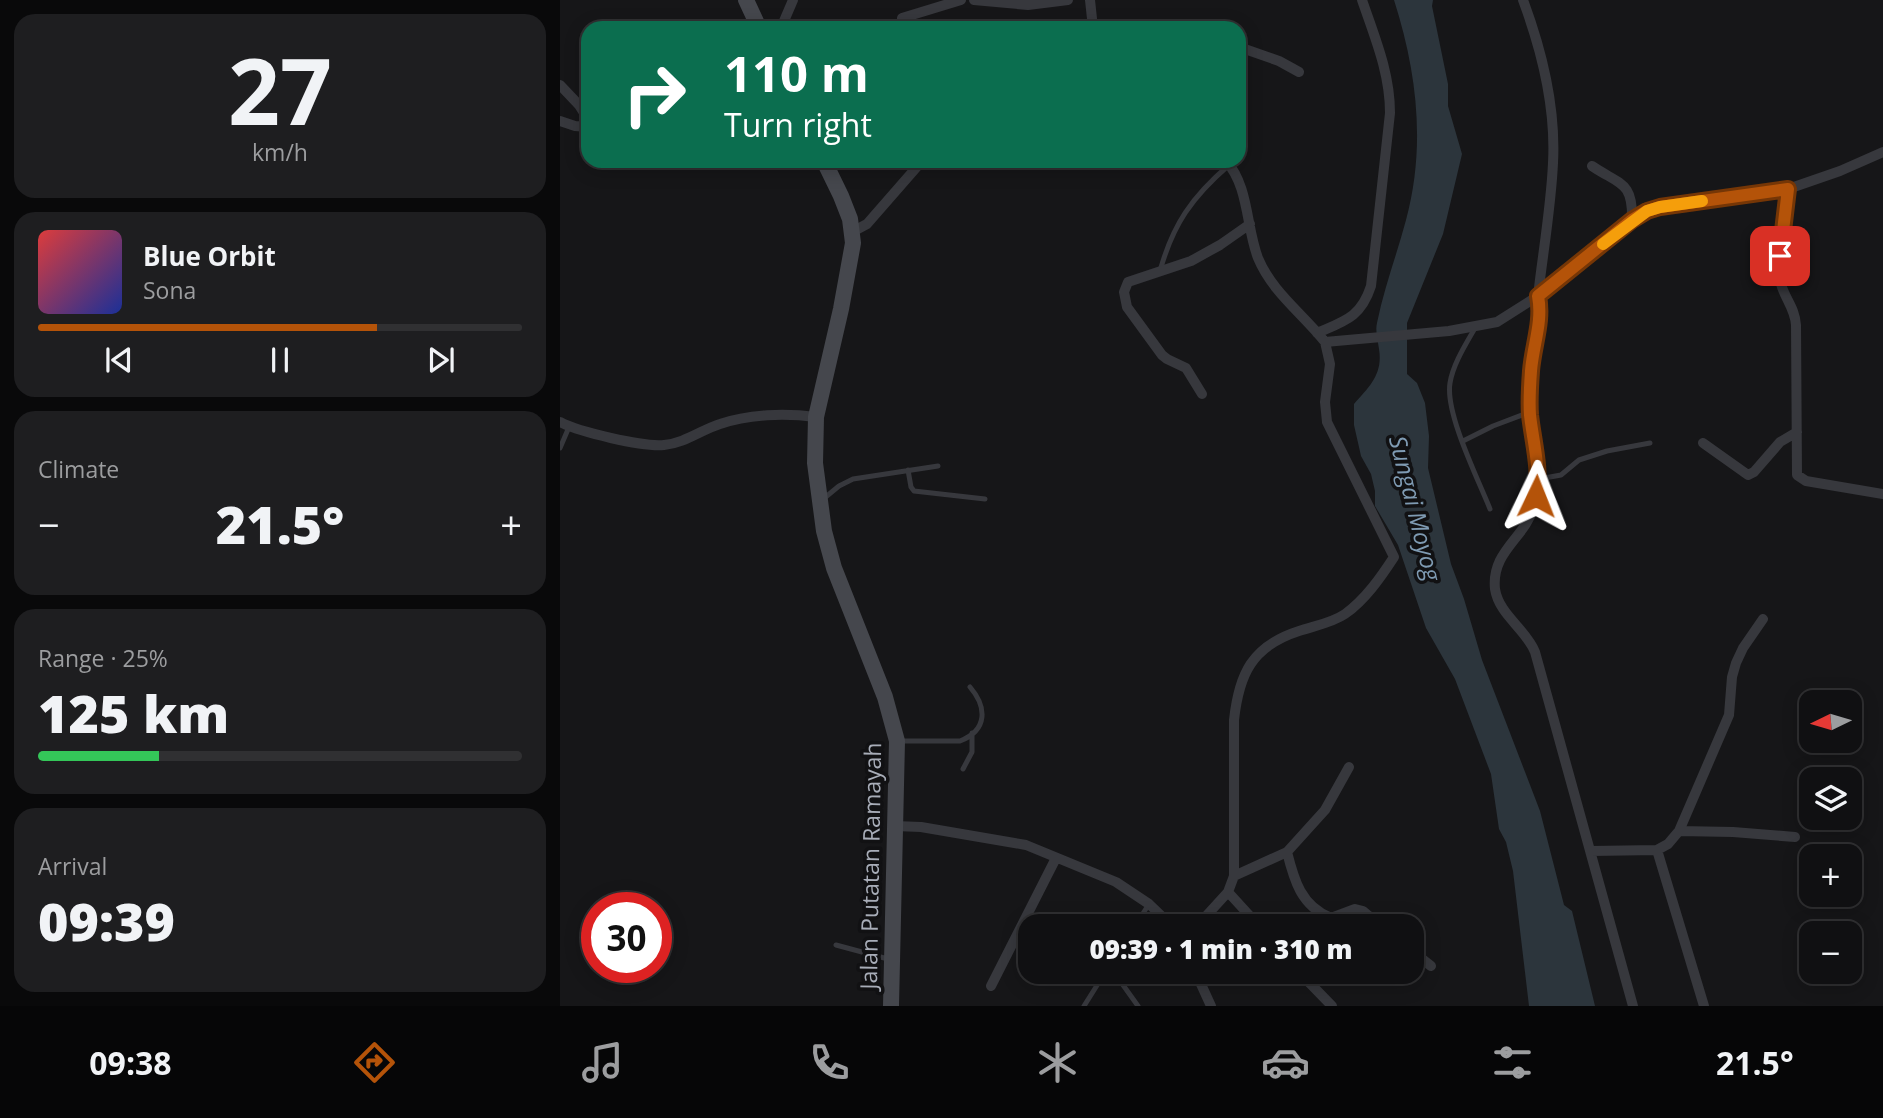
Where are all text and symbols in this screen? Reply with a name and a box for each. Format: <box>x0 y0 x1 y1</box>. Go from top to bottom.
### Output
text: 27 <box>228 28 332 152</box>
text: 110 m <box>724 40 869 106</box>
icon: right <box>609 49 700 140</box>
text: Turn right <box>724 103 872 146</box>
text: km/h <box>252 136 308 168</box>
pin <box>1750 226 1810 286</box>
icon: arrive <box>1761 237 1799 275</box>
text: Blue Orbit <box>143 238 276 274</box>
text: Sona <box>143 274 196 306</box>
icon: previous <box>100 341 138 379</box>
icon: pause <box>261 341 299 379</box>
icon: next <box>422 341 460 379</box>
water label: Sungai Moyog <box>1382 432 1450 586</box>
text: Climate <box>38 453 119 485</box>
position arrow <box>1499 459 1573 533</box>
text: 21.5° <box>216 488 344 559</box>
text: − <box>38 498 60 550</box>
text: + <box>500 498 522 550</box>
text: Range · 25% <box>38 642 168 674</box>
text: 125 km <box>38 677 229 748</box>
north arrow <box>1799 690 1862 752</box>
map controls <box>1799 690 1862 984</box>
street label: Jalan Putatan Ramayah <box>852 742 888 992</box>
button: layers <box>1799 767 1862 830</box>
button: + <box>1799 844 1862 907</box>
text: Arrival <box>38 850 107 882</box>
text: 09:39 <box>38 885 175 956</box>
speed limit sign: 30 <box>581 892 672 983</box>
button: − <box>1799 921 1862 984</box>
text: 09:39 · 1 min · 310 m <box>1090 931 1352 967</box>
icon: directions <box>350 1038 399 1087</box>
icon: music <box>578 1038 627 1087</box>
icon: phone <box>805 1038 854 1087</box>
icon: climate <box>1033 1038 1082 1087</box>
icon: car <box>1261 1038 1310 1087</box>
icon: filters <box>1488 1038 1537 1087</box>
text: 09:38 <box>89 1041 172 1084</box>
text: 21.5° <box>1716 1041 1794 1084</box>

